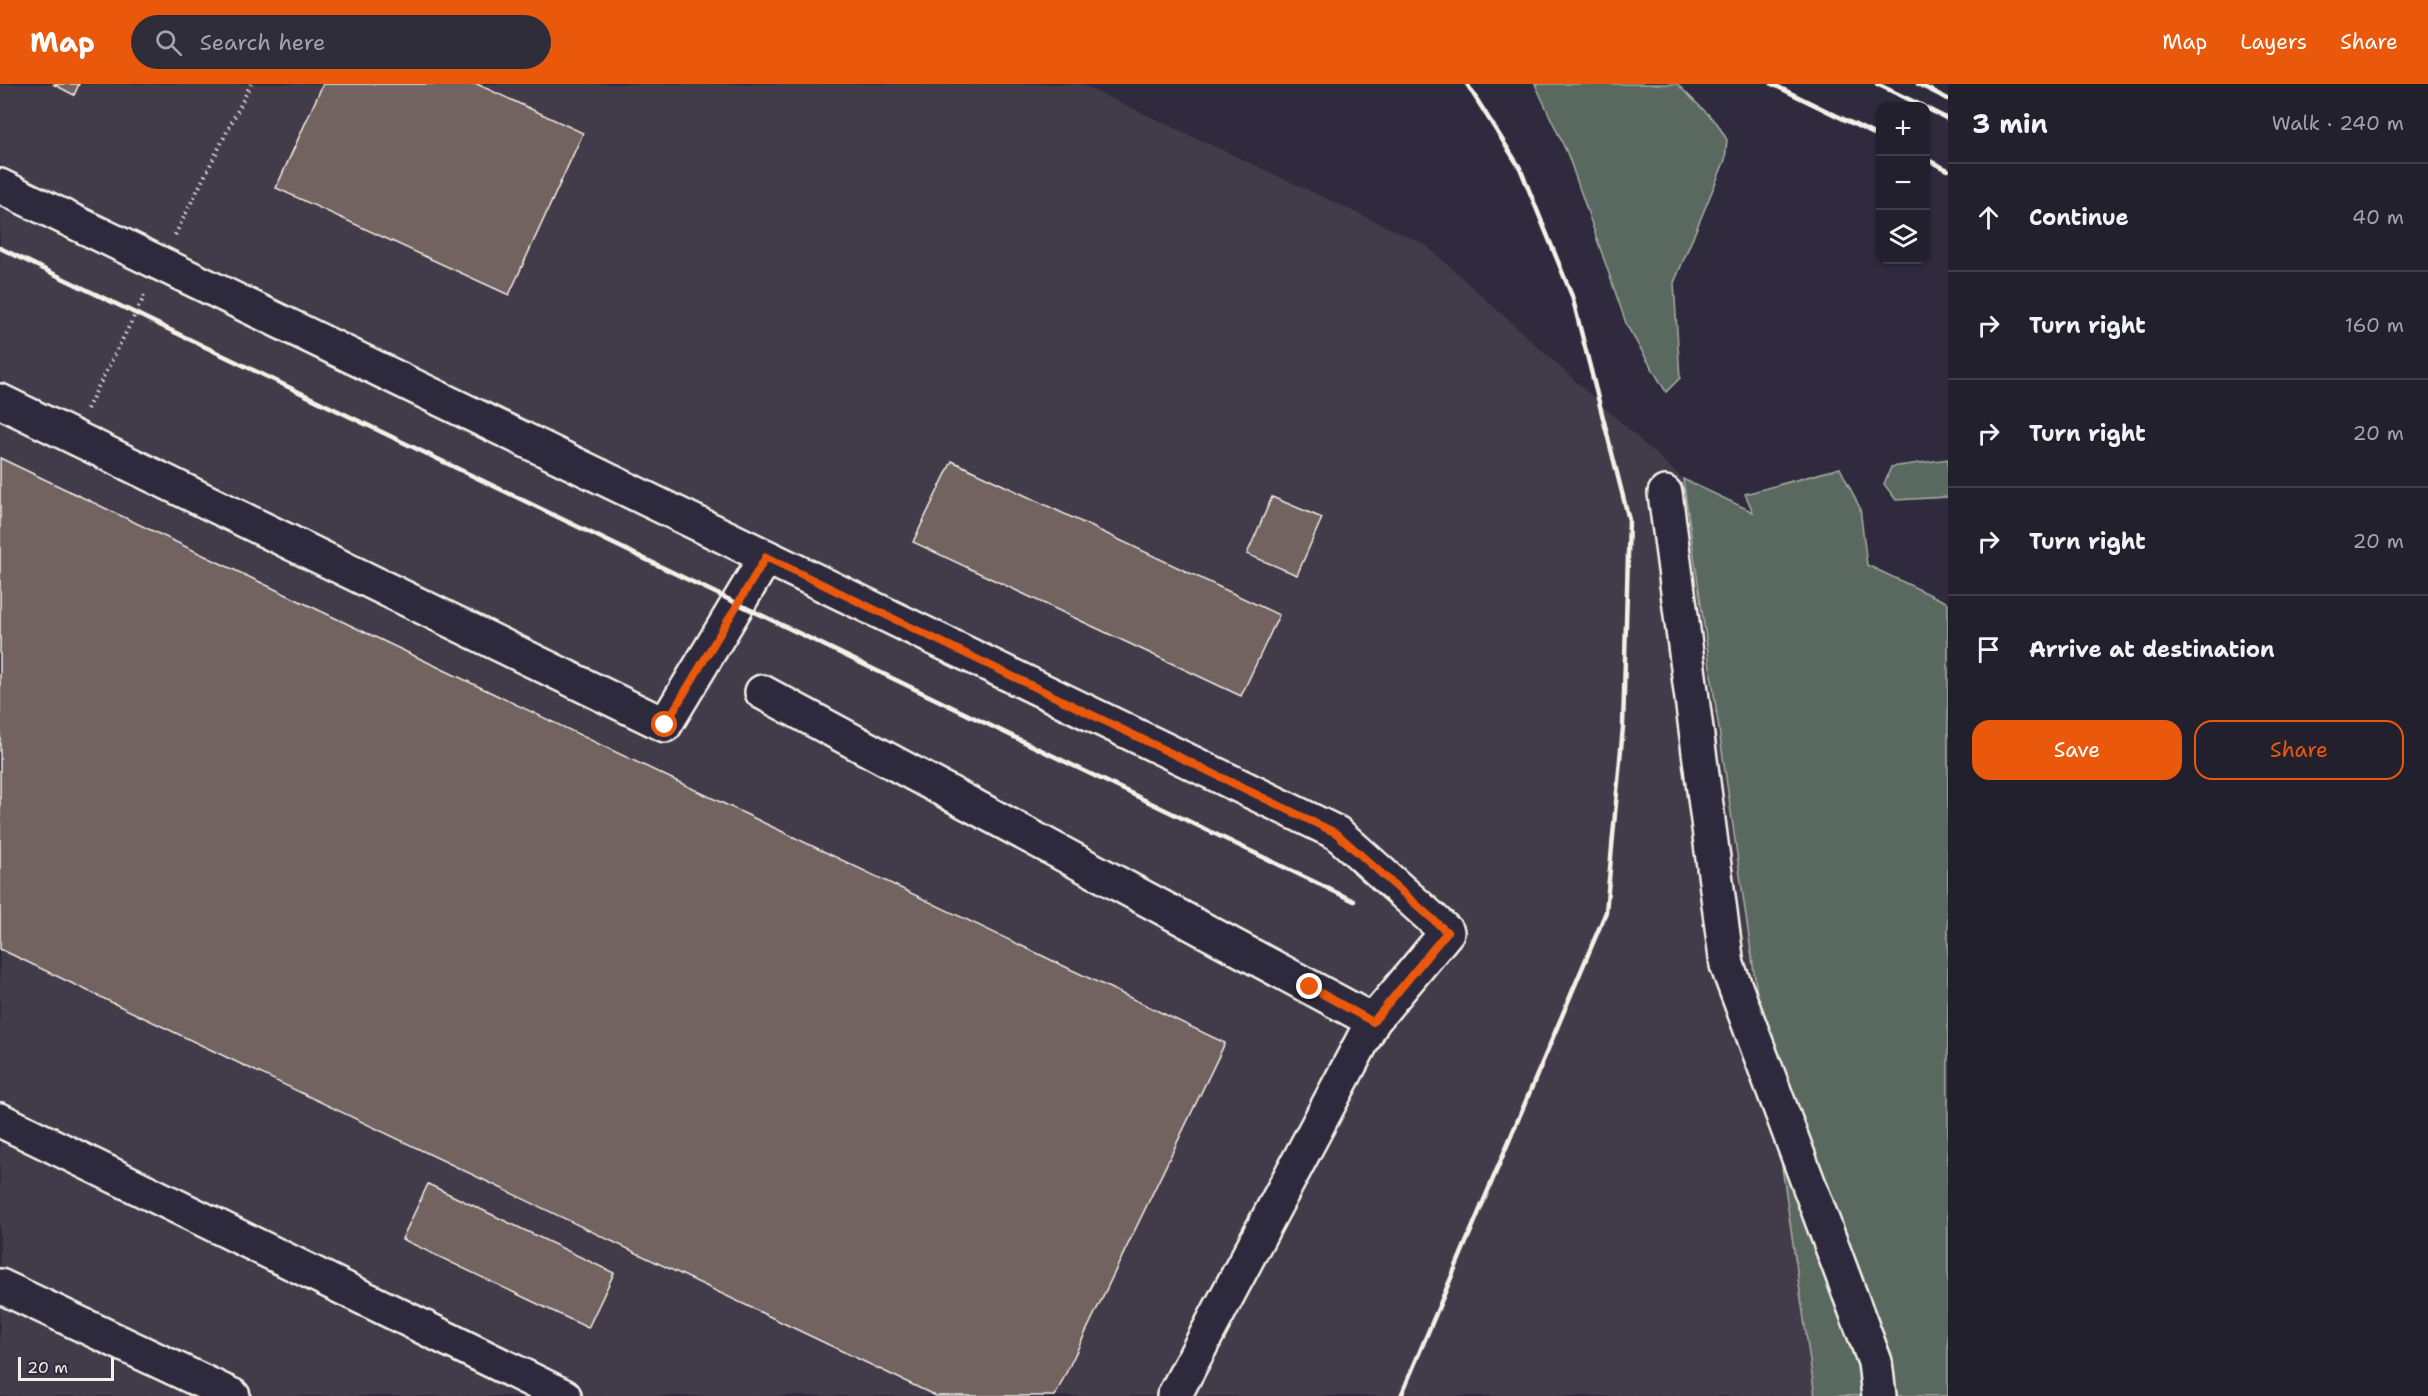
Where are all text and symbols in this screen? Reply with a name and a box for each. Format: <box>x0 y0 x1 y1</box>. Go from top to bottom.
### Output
search box <box>131 15 551 69</box>
text: Map <box>30 23 95 61</box>
icon: search <box>152 26 185 59</box>
text: Search here <box>200 28 325 57</box>
text: Map <box>2162 28 2207 56</box>
text: Layers <box>2240 28 2307 56</box>
text: Share <box>2340 28 2398 56</box>
map controls <box>1876 102 1930 264</box>
button: + <box>1876 102 1930 156</box>
text: 3 min <box>1972 106 2048 141</box>
text: Walk · 240 m <box>2272 110 2404 136</box>
button: − <box>1876 156 1930 210</box>
icon: ahead <box>1972 201 2005 234</box>
text: Continue <box>2029 203 2129 232</box>
text: 40 m <box>2352 204 2404 230</box>
button: layers <box>1876 210 1930 264</box>
icon: right <box>1972 309 2005 342</box>
text: Turn right <box>2029 311 2146 340</box>
text: 160 m <box>2345 312 2404 338</box>
icon: right <box>1972 417 2005 450</box>
text: Turn right <box>2029 419 2146 448</box>
text: 20 m <box>2353 420 2404 446</box>
icon: right <box>1972 525 2005 558</box>
text: Turn right <box>2029 527 2146 556</box>
text: 20 m <box>2353 528 2404 554</box>
icon: arrive <box>1972 633 2005 666</box>
text: Arrive at destination <box>2029 635 2275 664</box>
route start <box>651 711 677 737</box>
button: Save <box>1972 720 2182 780</box>
button: Share <box>2194 720 2404 780</box>
route end <box>1296 973 1322 999</box>
scale bar <box>18 1354 114 1382</box>
text: 20 m <box>27 1357 68 1378</box>

